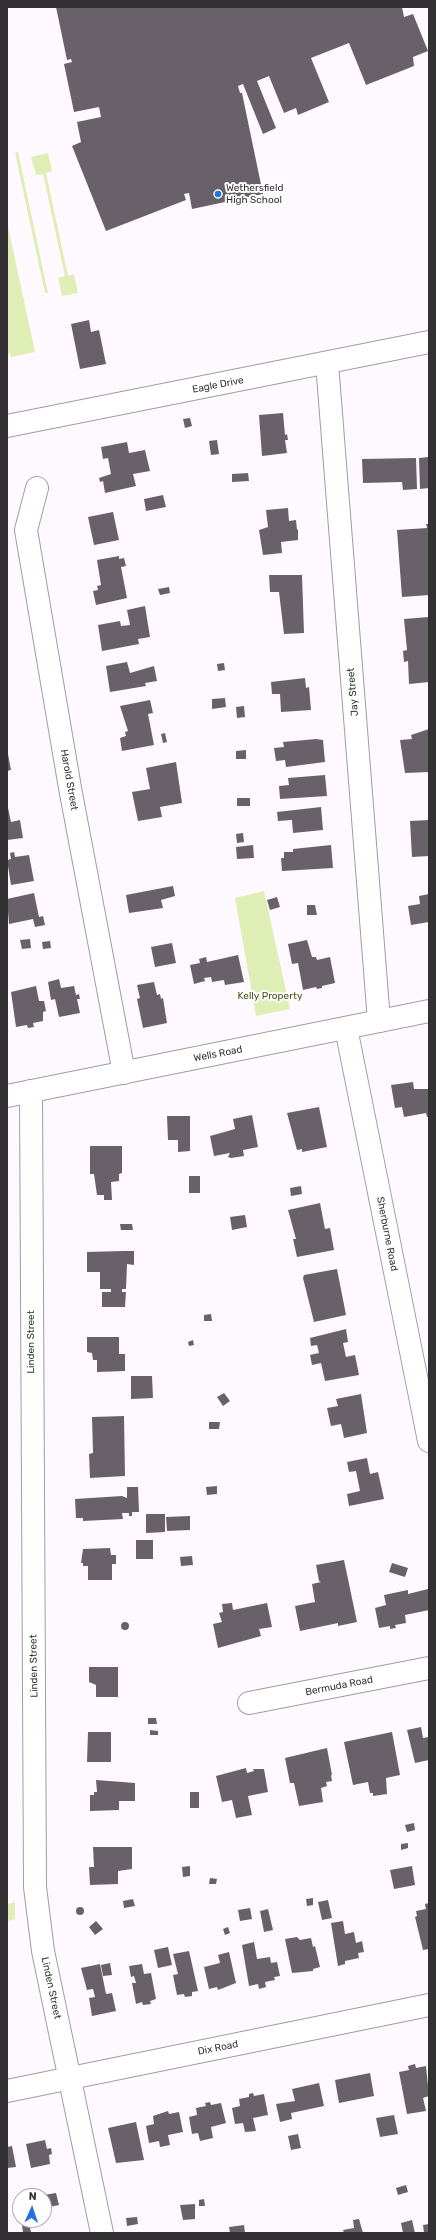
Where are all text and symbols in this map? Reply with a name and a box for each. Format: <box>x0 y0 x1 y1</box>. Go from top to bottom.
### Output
place label: Wethersfield High School <box>226 182 283 206</box>
marker: Wethersfield High School <box>213 189 223 199</box>
street label: Eagle Drive <box>191 374 245 396</box>
street label: Jay Street <box>345 667 361 717</box>
street label: Harold Street <box>58 749 80 811</box>
park label: Kelly Property <box>238 990 302 1002</box>
street label: Wells Road <box>193 1043 243 1065</box>
street label: Sherburne Road <box>374 1196 400 1272</box>
street label: Linden Street <box>25 1310 37 1374</box>
street label: Linden Street <box>27 1634 41 1698</box>
street label: Bermuda Road <box>304 1674 374 1698</box>
street label: Linden Street <box>39 1956 63 2020</box>
street label: Dix Road <box>197 2038 239 2058</box>
north arrow <box>12 2188 52 2228</box>
text: N <box>28 2190 37 2203</box>

